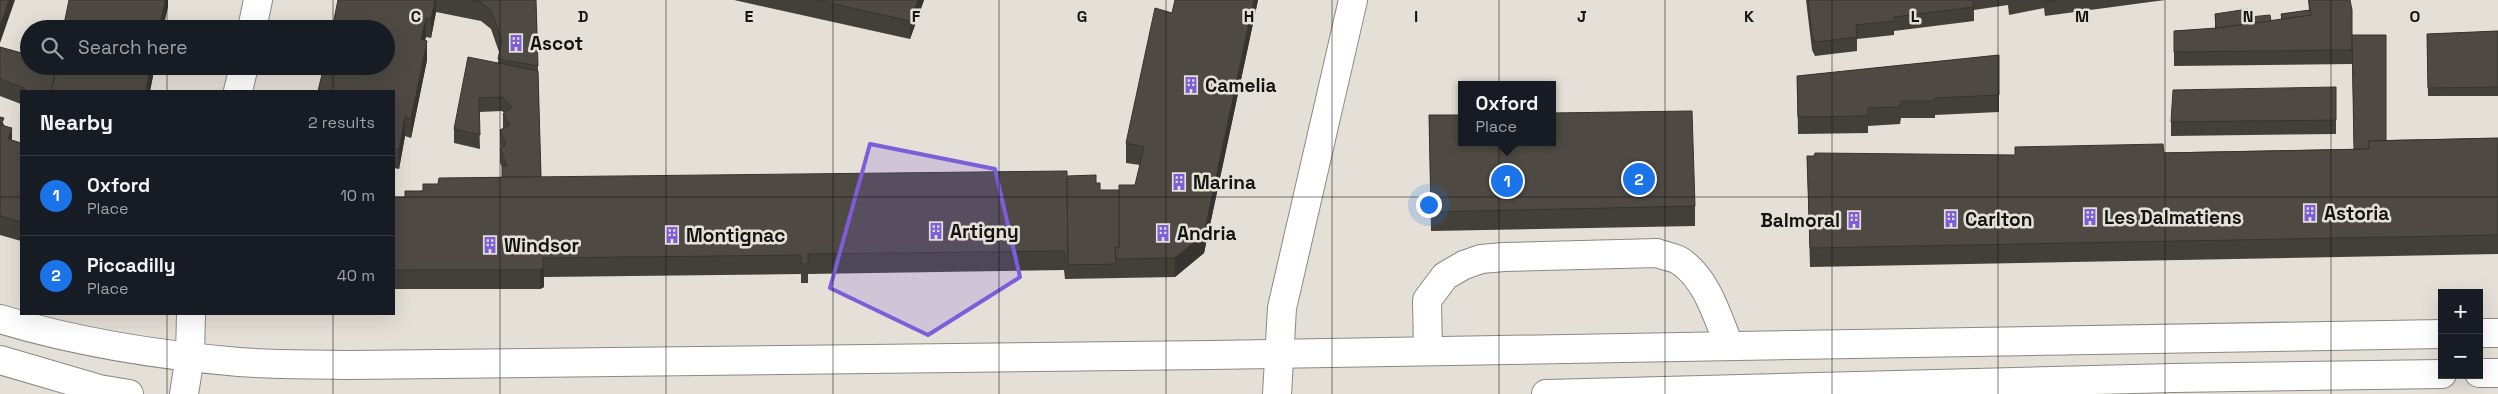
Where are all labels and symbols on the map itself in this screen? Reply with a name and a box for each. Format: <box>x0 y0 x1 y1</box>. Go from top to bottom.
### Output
text: C <box>411 6 421 27</box>
text: D <box>578 6 588 27</box>
text: E <box>745 6 754 27</box>
text: F <box>912 6 921 27</box>
text: G <box>1077 6 1087 27</box>
text: H <box>1244 6 1254 27</box>
text: I <box>1414 6 1418 27</box>
text: J <box>1577 6 1587 27</box>
text: K <box>1744 6 1754 27</box>
text: L <box>1911 6 1920 27</box>
text: M <box>2075 6 2089 27</box>
text: N <box>2243 6 2253 27</box>
text: O <box>2410 6 2421 27</box>
place label: Ascot <box>530 31 583 56</box>
building icon: Ascot <box>506 33 526 53</box>
place label: Camelia <box>1205 73 1277 98</box>
building icon: Camelia <box>1181 75 1201 95</box>
pin: 2 <box>1623 160 1655 198</box>
pin: 1 <box>1491 162 1523 200</box>
place label: Marina <box>1193 170 1256 195</box>
building icon: Marina <box>1169 172 1189 192</box>
your location <box>1416 192 1442 218</box>
place label: Astoria <box>2324 201 2389 226</box>
building icon: Astoria <box>2300 203 2320 223</box>
place label: Les Dalmatiens <box>2104 205 2242 230</box>
place label: Carlton <box>1965 207 2032 232</box>
building icon: Les Dalmatiens <box>2080 207 2100 227</box>
place label: Balmoral <box>1760 208 1840 233</box>
building icon: Carlton <box>1941 209 1961 229</box>
building icon: Balmoral <box>1844 210 1864 230</box>
place label: Artigny <box>950 219 1019 244</box>
building icon: Artigny <box>926 221 946 241</box>
place label: Andria <box>1177 221 1236 246</box>
place label: Montignac <box>686 223 785 248</box>
building icon: Andria <box>1153 223 1173 243</box>
building icon: Montignac <box>662 225 682 245</box>
place label: Windsor <box>504 233 579 258</box>
building icon: Windsor <box>480 235 500 255</box>

